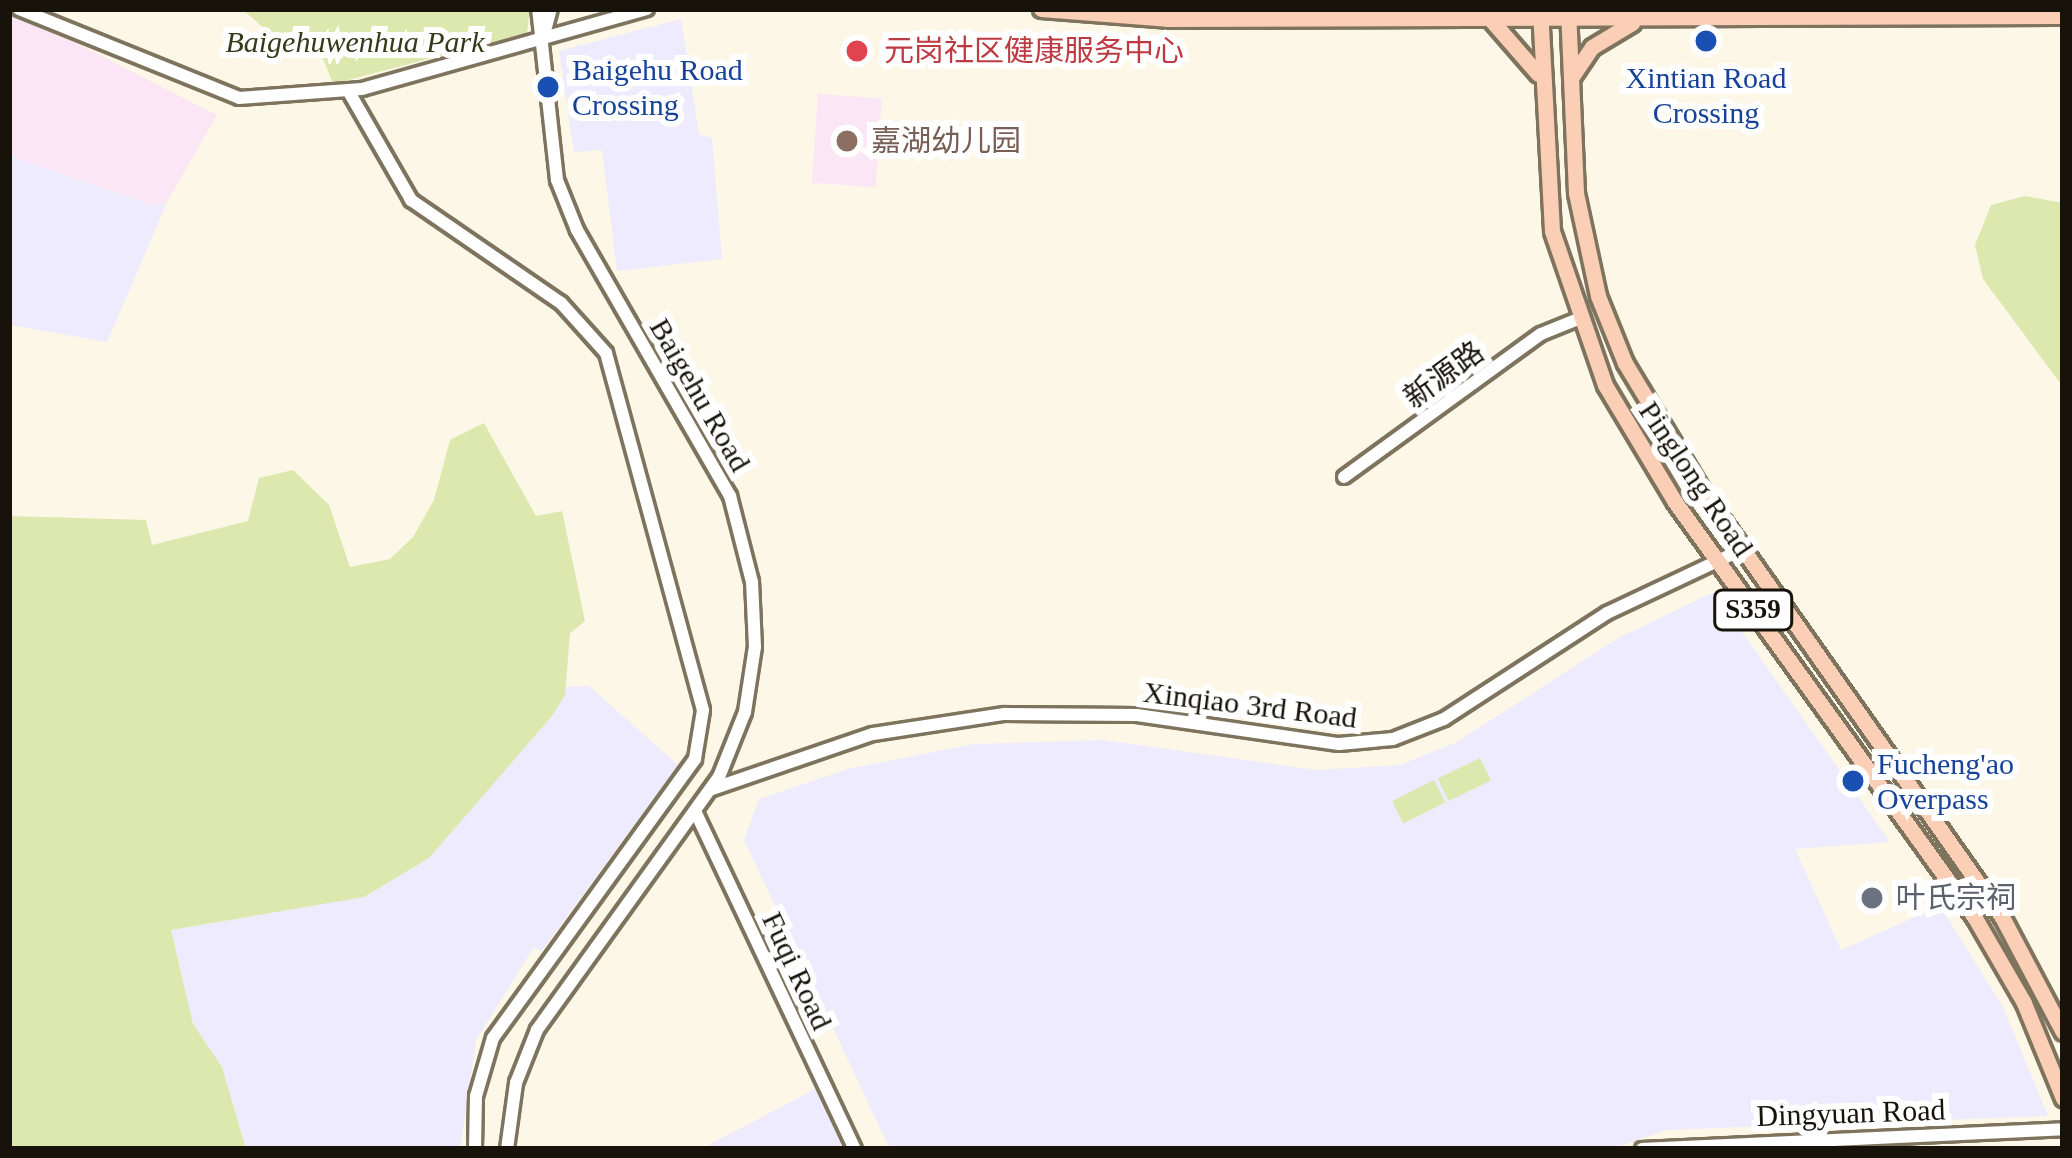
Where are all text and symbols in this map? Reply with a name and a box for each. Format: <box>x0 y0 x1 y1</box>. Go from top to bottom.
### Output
park label: Baigehuwenhua Park <box>225 24 485 60</box>
marker: Xintian Road Crossing <box>1693 28 1719 54</box>
place label: 元岗社区健康服务中心 <box>884 33 1184 69</box>
marker: 元岗社区健康服务中心 <box>841 35 873 67</box>
place label: Baigehu Road Crossing <box>572 52 743 122</box>
place label: Xintian Road Crossing <box>1626 60 1786 130</box>
marker: Baigehu Road Crossing <box>535 74 561 100</box>
place label: 嘉湖幼儿园 <box>871 123 1021 159</box>
marker: 嘉湖幼儿园 <box>834 128 860 154</box>
street label: Baigehu Road <box>642 312 758 478</box>
street label: 新源路 <box>1397 334 1491 416</box>
street label: Pinglong Road <box>1631 395 1761 563</box>
road number: S359 <box>1711 589 1795 631</box>
street label: Xinqiao 3rd Road <box>1141 674 1359 736</box>
place label: Fucheng'ao Overpass <box>1877 746 2014 816</box>
marker: Fucheng'ao Overpass <box>1840 768 1866 794</box>
place label: 叶氏宗祠 <box>1896 880 2016 916</box>
marker: 叶氏宗祠 <box>1859 885 1885 911</box>
street label: Fuqi Road <box>754 906 840 1036</box>
street label: Dingyuan Road <box>1756 1092 1946 1134</box>

